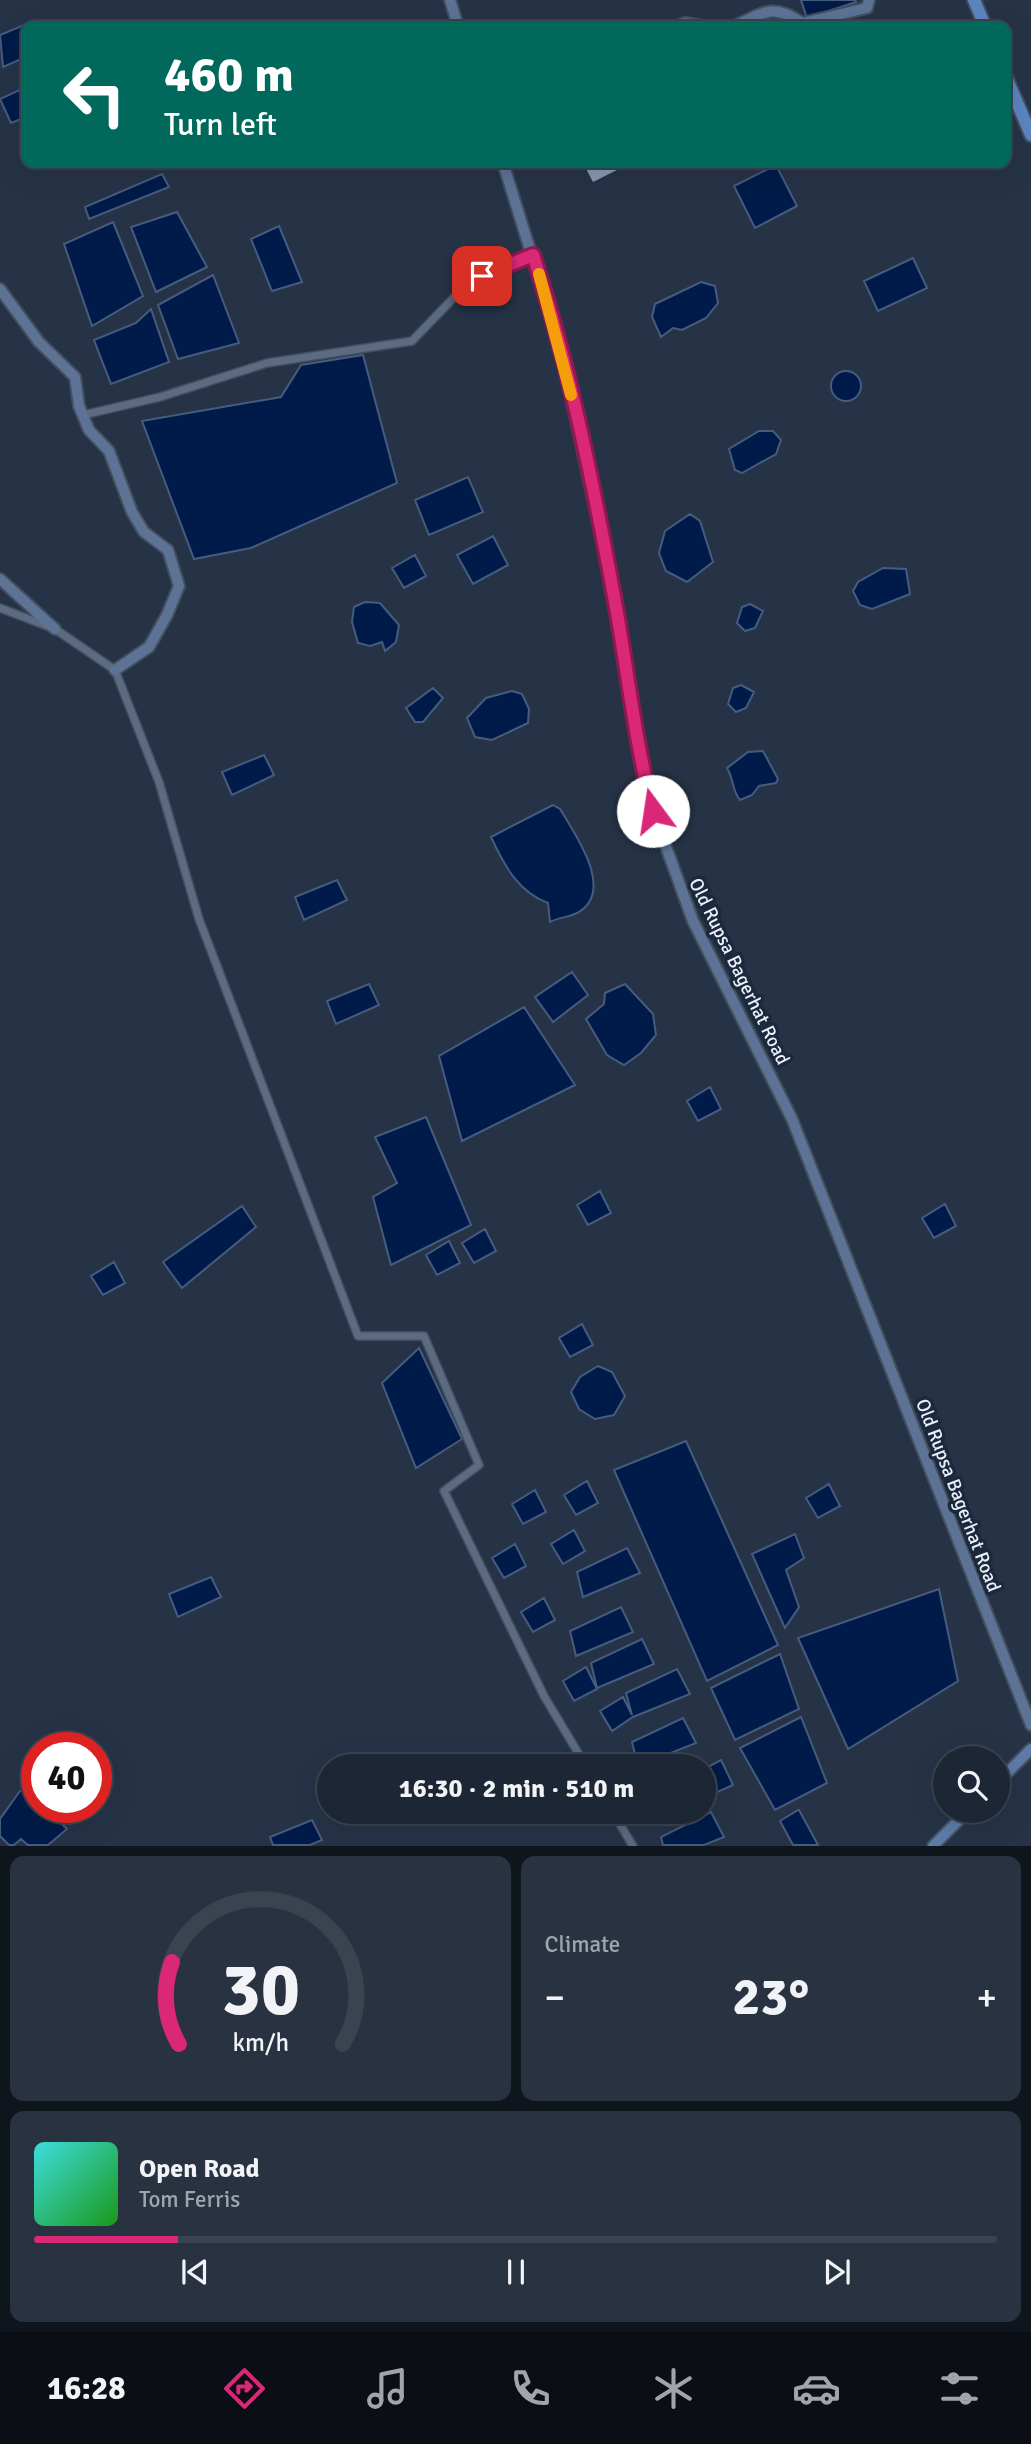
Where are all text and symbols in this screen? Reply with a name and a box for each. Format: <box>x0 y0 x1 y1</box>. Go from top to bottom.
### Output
text: 460 m <box>164 45 294 105</box>
icon: left <box>49 49 140 140</box>
text: Turn left <box>164 105 277 144</box>
pin <box>452 246 512 306</box>
icon: arrive <box>463 257 501 295</box>
position arrow <box>616 774 690 848</box>
street label: Old Rupsa Bagerhat Road <box>683 874 795 1069</box>
street label: Old Rupsa Bagerhat Road <box>910 1396 1006 1595</box>
speed limit sign: 40 <box>21 1732 112 1823</box>
map controls <box>933 1746 1010 1823</box>
button: search <box>933 1746 1010 1823</box>
text: 16:30 · 2 min · 510 m <box>399 1773 634 1805</box>
text: Climate <box>545 1930 620 1959</box>
text: 30 <box>221 1947 300 2036</box>
text: 23° <box>732 1965 809 2029</box>
text: − <box>545 1974 565 2021</box>
text: + <box>976 1974 997 2021</box>
text: km/h <box>232 2027 289 2058</box>
text: Open Road <box>139 2153 260 2185</box>
text: Tom Ferris <box>139 2185 240 2214</box>
icon: previous <box>176 2253 214 2291</box>
icon: pause <box>497 2253 535 2291</box>
icon: next <box>818 2253 856 2291</box>
icon: directions <box>220 2364 269 2413</box>
icon: music <box>363 2364 412 2413</box>
icon: phone <box>506 2364 555 2413</box>
icon: climate <box>649 2364 698 2413</box>
icon: car <box>792 2364 841 2413</box>
icon: filters <box>935 2364 984 2413</box>
text: 16:28 <box>47 2369 126 2408</box>

